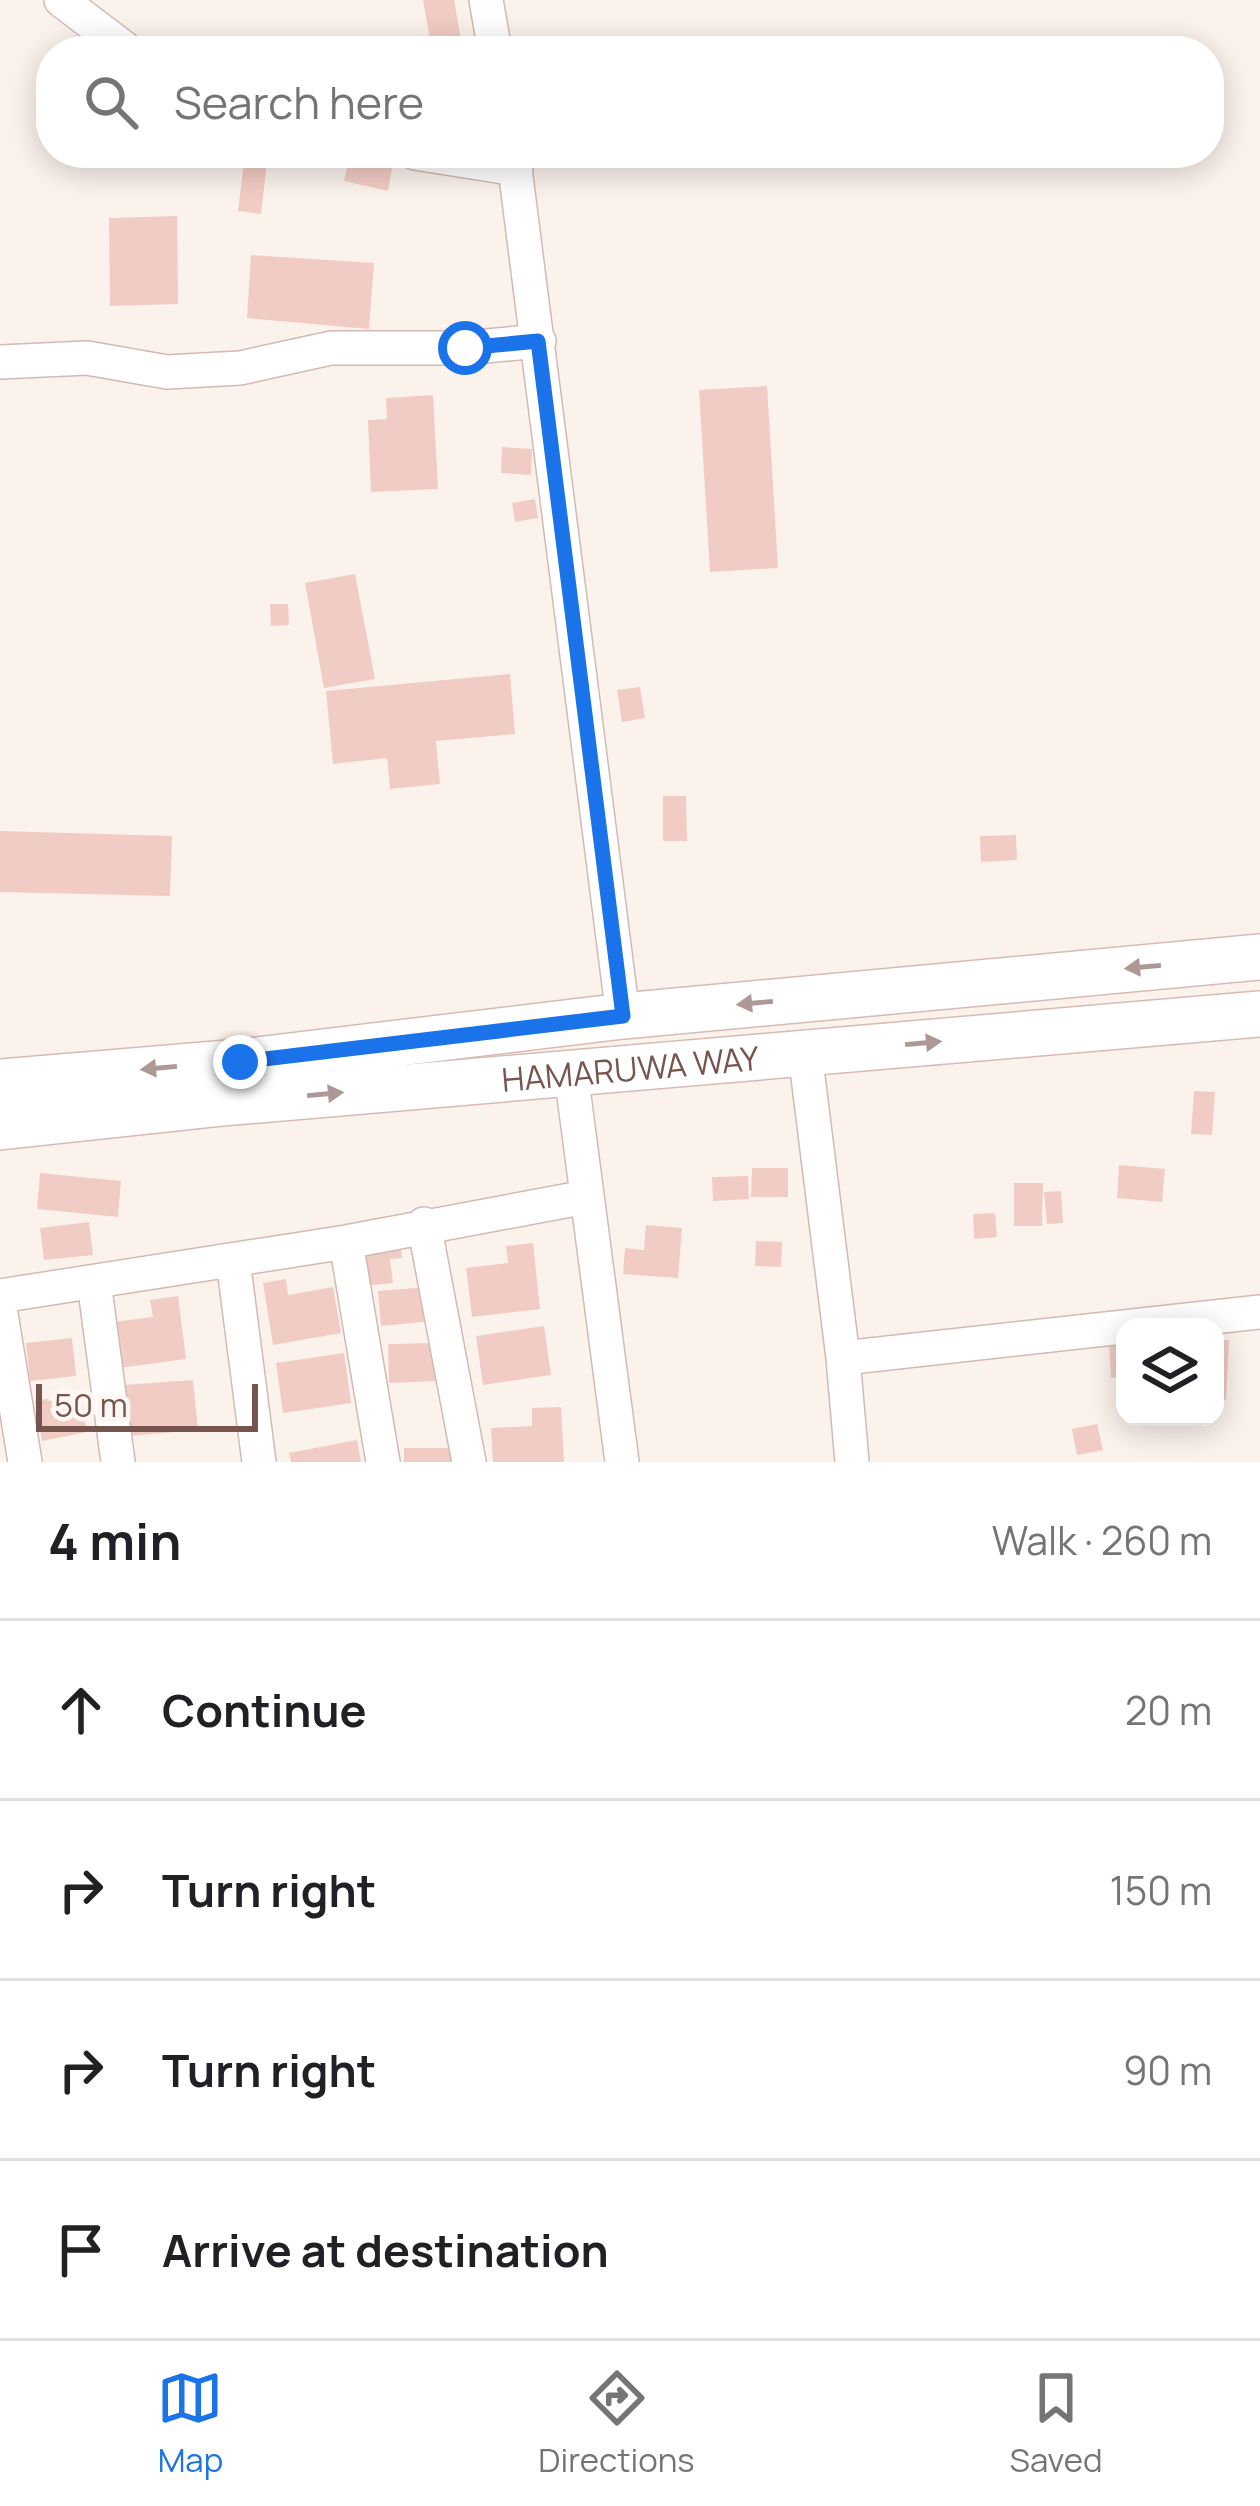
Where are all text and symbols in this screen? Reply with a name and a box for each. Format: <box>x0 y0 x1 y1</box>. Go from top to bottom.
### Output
search box <box>36 36 1224 168</box>
icon: search <box>78 69 144 135</box>
text: Search here <box>174 71 424 133</box>
route start <box>438 321 492 375</box>
one-way arrow <box>1124 958 1162 977</box>
one-way arrow <box>736 994 773 1013</box>
one-way arrow <box>905 1033 942 1052</box>
route end <box>213 1035 267 1089</box>
street label: HAMARUWA WAY <box>500 1035 761 1102</box>
one-way arrow <box>140 1059 177 1078</box>
one-way arrow <box>307 1084 344 1103</box>
map controls <box>1116 1318 1224 1426</box>
button: layers <box>1116 1318 1224 1426</box>
scale bar <box>36 1378 258 1431</box>
text: 50 m <box>54 1382 128 1427</box>
text: 4 min <box>48 1506 181 1575</box>
text: Walk · 260 m <box>992 1513 1212 1567</box>
icon: ahead <box>48 1677 114 1743</box>
text: Continue <box>162 1679 367 1741</box>
text: 20 m <box>1125 1683 1212 1737</box>
icon: right <box>48 1857 114 1923</box>
text: Turn right <box>162 1859 376 1921</box>
text: 150 m <box>1110 1863 1212 1917</box>
icon: right <box>48 2037 114 2103</box>
text: Turn right <box>162 2039 376 2101</box>
text: 90 m <box>1123 2043 1212 2097</box>
icon: arrive <box>48 2217 114 2283</box>
text: Arrive at destination <box>162 2219 609 2281</box>
tab: Map <box>157 2365 223 2482</box>
tab: Directions <box>538 2365 695 2482</box>
tab: Saved <box>1010 2365 1103 2482</box>

